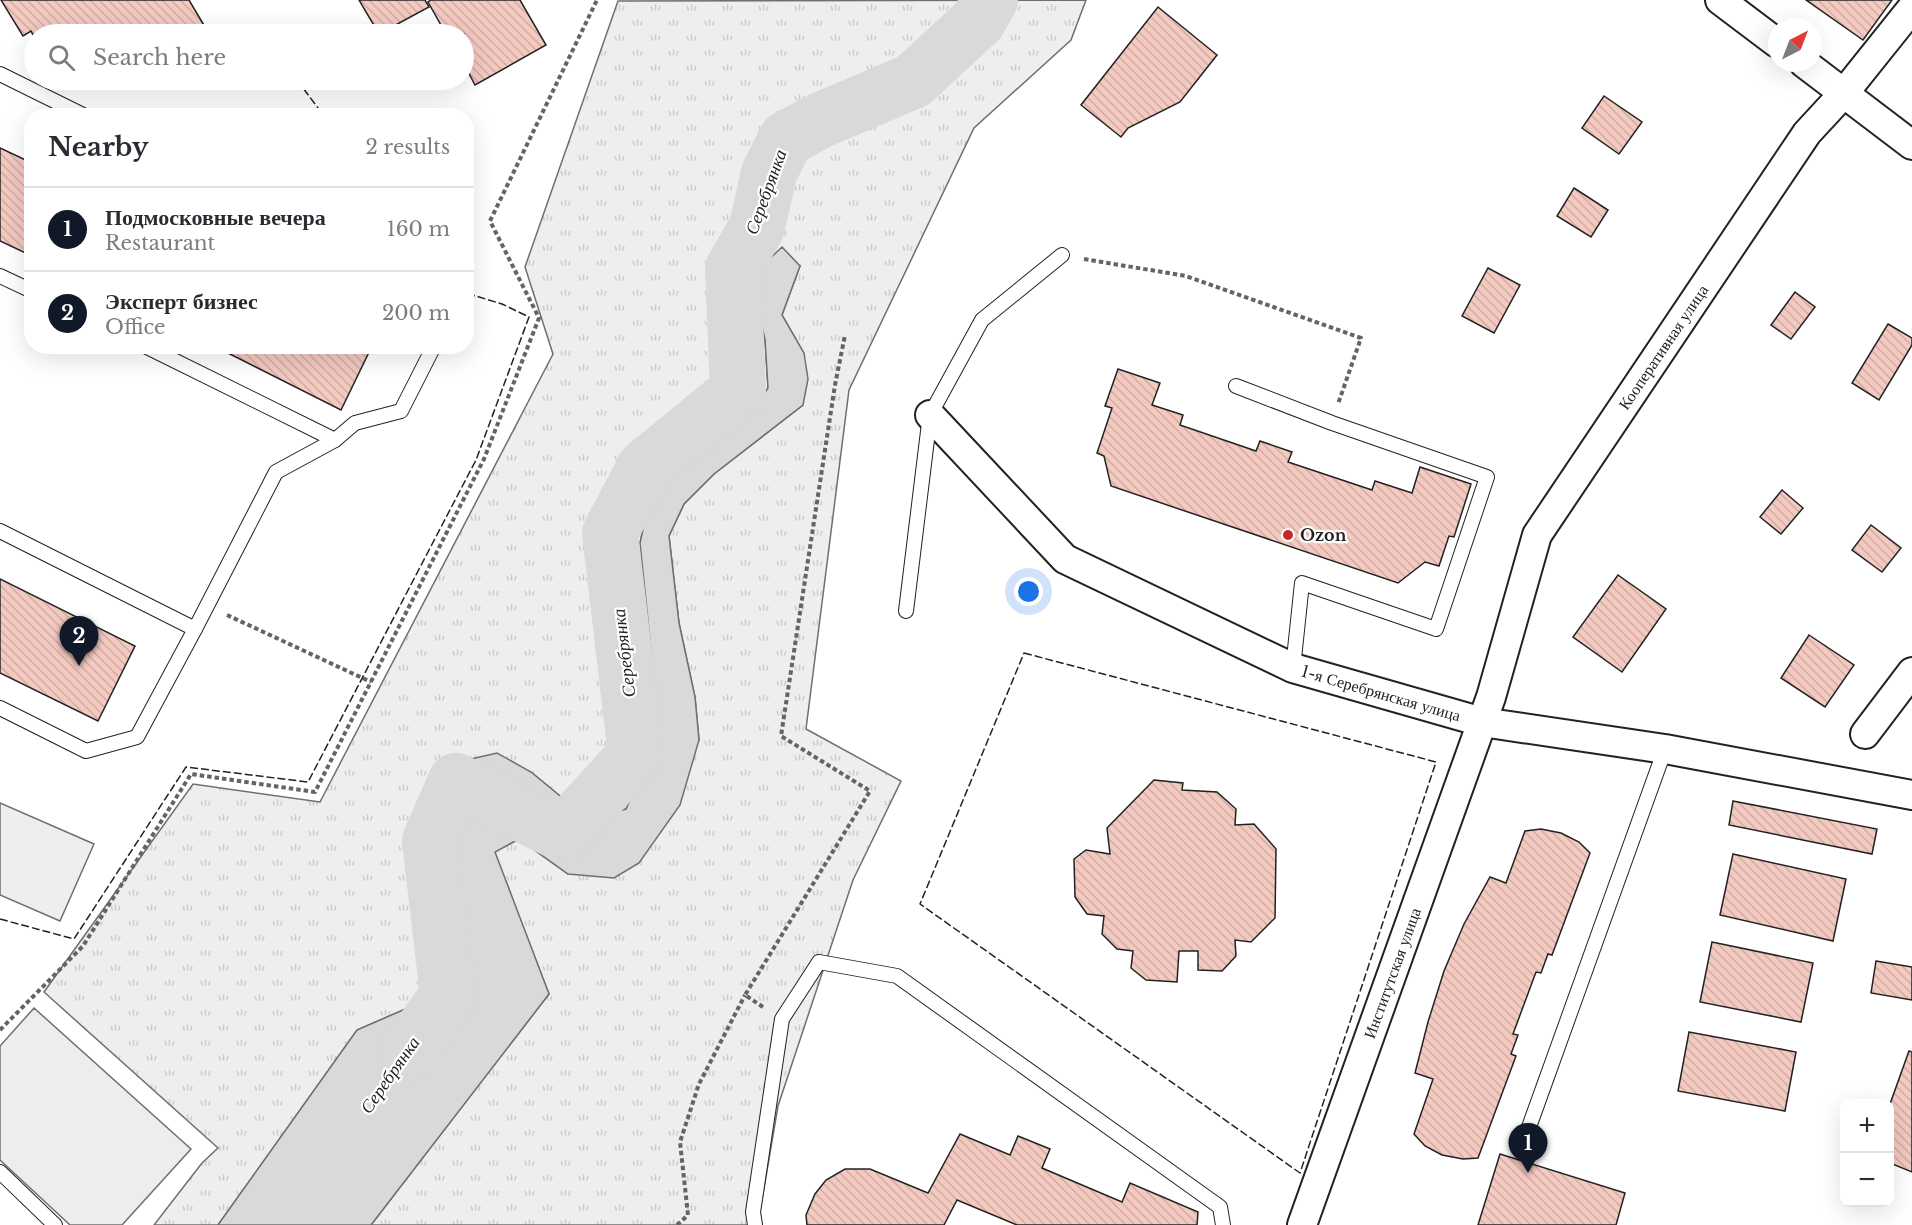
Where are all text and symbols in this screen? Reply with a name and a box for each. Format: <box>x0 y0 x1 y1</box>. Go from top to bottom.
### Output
north arrow <box>1768 18 1822 72</box>
search box <box>24 24 474 90</box>
icon: search <box>45 41 78 74</box>
text: Search here <box>93 44 226 71</box>
text: Nearby <box>48 131 149 163</box>
text: 2 results <box>366 135 450 159</box>
water label: Серебрянка <box>740 146 792 238</box>
text: Подмосковные вечера <box>105 204 326 231</box>
text: 1 <box>63 217 72 241</box>
text: 160 m <box>387 217 450 241</box>
text: Restaurant <box>105 231 215 255</box>
street label: Кооперативная улица <box>1614 281 1712 413</box>
text: Эксперт бизнес <box>105 288 258 315</box>
text: 2 <box>61 301 74 325</box>
text: 200 m <box>382 301 450 325</box>
text: Office <box>105 315 166 339</box>
place label: Ozon <box>1300 525 1347 545</box>
marker: Ozon <box>1281 528 1295 542</box>
your location <box>1014 577 1043 606</box>
water label: Серебрянка <box>608 608 640 698</box>
pin: 2 <box>60 616 98 666</box>
street label: 1-я Серебрянская улица <box>1299 661 1463 725</box>
street label: Институтская улица <box>1359 905 1425 1041</box>
water label: Серебрянка <box>355 1032 425 1118</box>
map controls <box>1840 1099 1894 1207</box>
button: + <box>1840 1099 1894 1153</box>
pin: 1 <box>1508 1124 1547 1173</box>
button: − <box>1840 1153 1894 1207</box>

